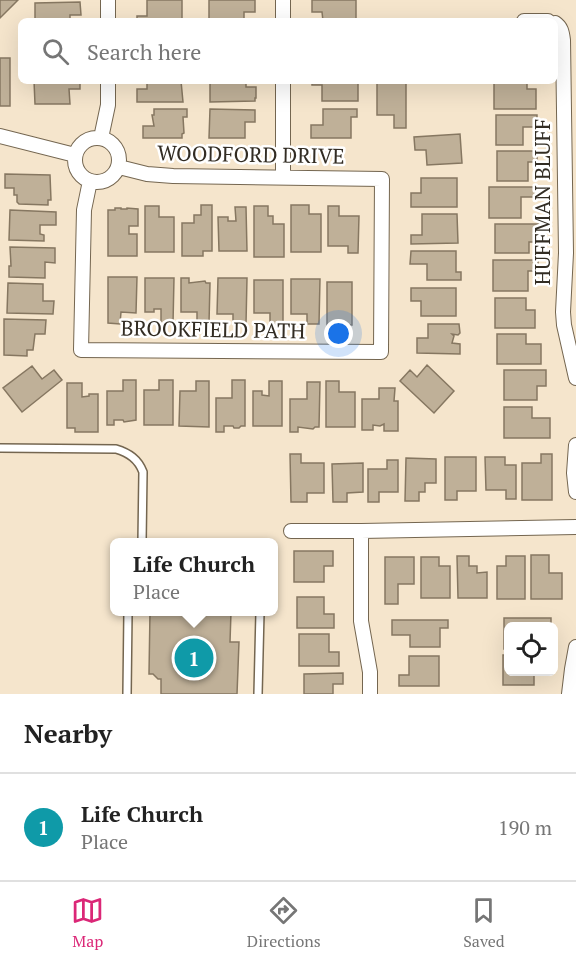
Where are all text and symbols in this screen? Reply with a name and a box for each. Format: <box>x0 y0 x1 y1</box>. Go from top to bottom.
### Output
search box <box>18 18 558 84</box>
icon: search <box>39 35 72 68</box>
text: Search here <box>87 37 201 66</box>
street label: HUFFMAN BLUFF <box>528 119 556 285</box>
street label: WOODFORD DRIVE <box>157 138 345 170</box>
street label: BROOKFIELD PATH <box>120 313 306 345</box>
your location <box>324 319 353 348</box>
popup <box>110 538 278 616</box>
text: Life Church <box>133 549 255 578</box>
text: Place <box>133 578 180 605</box>
map controls <box>504 622 558 676</box>
button: locate <box>504 622 558 676</box>
pin: 1 <box>174 636 214 680</box>
text: Nearby <box>24 716 112 750</box>
text: Life Church <box>81 799 203 828</box>
text: 1 <box>38 814 49 841</box>
text: 190 m <box>498 814 552 841</box>
text: Place <box>81 828 128 855</box>
tab: Map <box>71 894 104 952</box>
tab: Directions <box>247 894 321 952</box>
tab: Saved <box>463 894 505 952</box>

